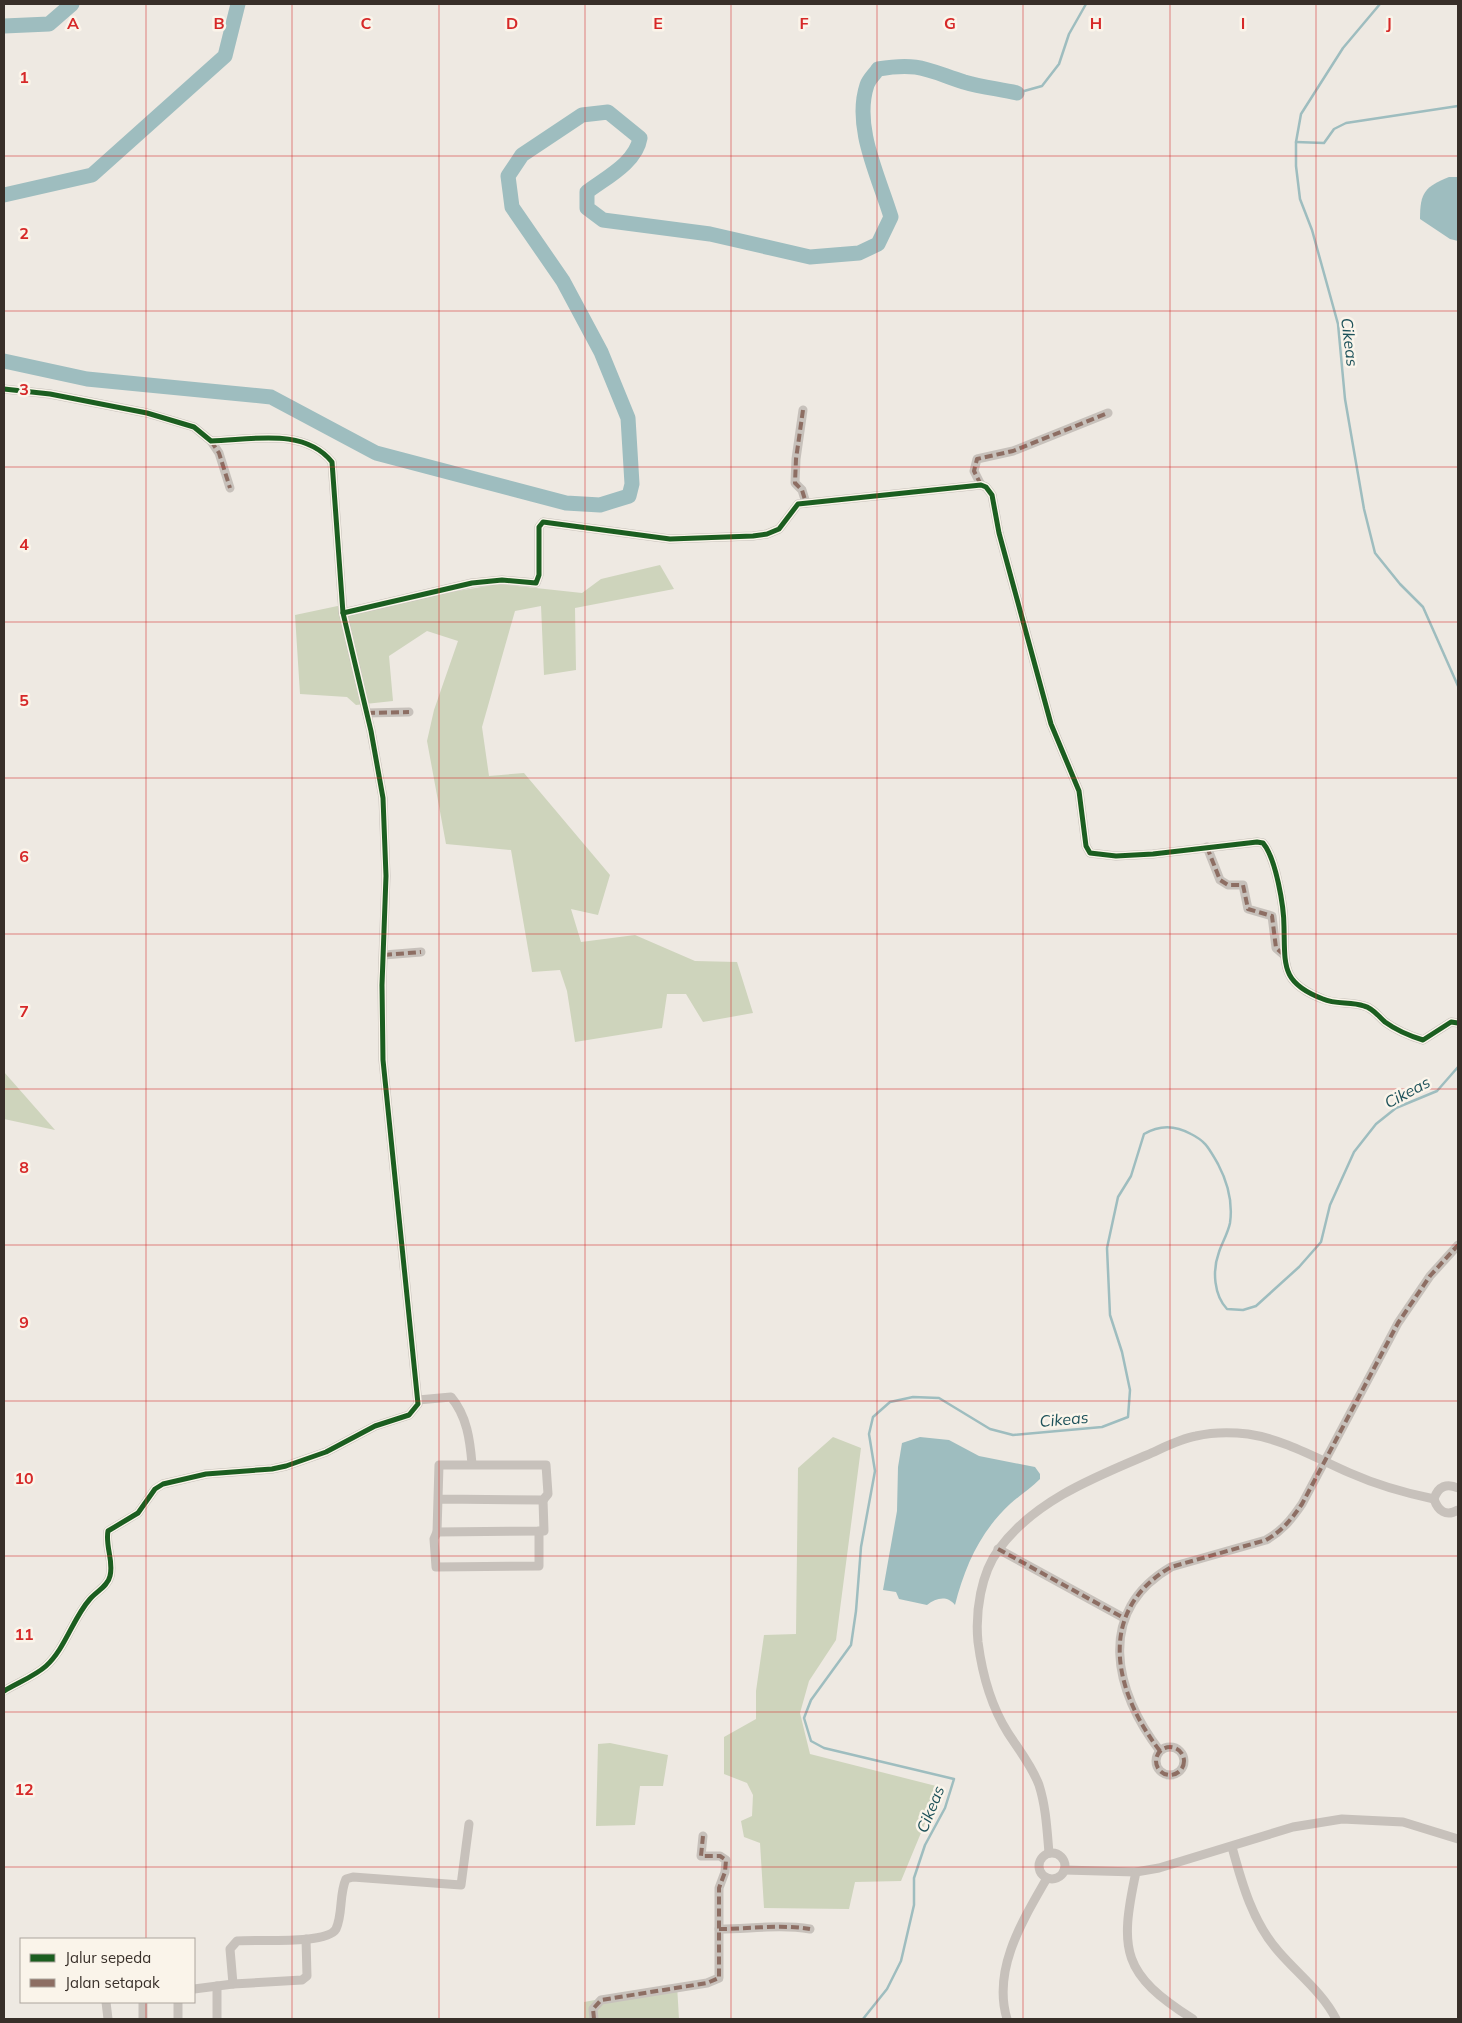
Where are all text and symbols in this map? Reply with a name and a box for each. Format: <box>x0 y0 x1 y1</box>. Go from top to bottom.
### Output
text: A <box>67 13 79 33</box>
text: B <box>213 13 225 33</box>
text: C <box>361 13 372 33</box>
text: D <box>506 13 518 33</box>
text: E <box>653 13 663 33</box>
text: F <box>799 13 809 33</box>
text: G <box>944 13 956 33</box>
text: H <box>1090 13 1102 33</box>
text: I <box>1241 13 1245 33</box>
text: J <box>1386 13 1392 33</box>
text: 1 <box>19 67 29 87</box>
text: 2 <box>19 223 29 243</box>
water label: Cikeas <box>1337 316 1363 368</box>
text: 3 <box>19 379 29 399</box>
text: 4 <box>19 534 29 554</box>
text: 5 <box>19 690 29 710</box>
text: 6 <box>19 846 29 866</box>
text: 7 <box>19 1001 29 1021</box>
water label: Cikeas <box>1381 1072 1433 1112</box>
text: 8 <box>19 1157 29 1177</box>
text: 9 <box>19 1312 29 1332</box>
water label: Cikeas <box>1039 1407 1089 1431</box>
text: 10 <box>14 1468 34 1488</box>
text: 11 <box>14 1624 34 1644</box>
text: 12 <box>14 1779 34 1799</box>
water label: Cikeas <box>912 1782 948 1835</box>
legend <box>20 1938 195 2003</box>
text: Jalur sepeda <box>65 1948 151 1967</box>
text: Jalan setapak <box>65 1973 160 1992</box>

